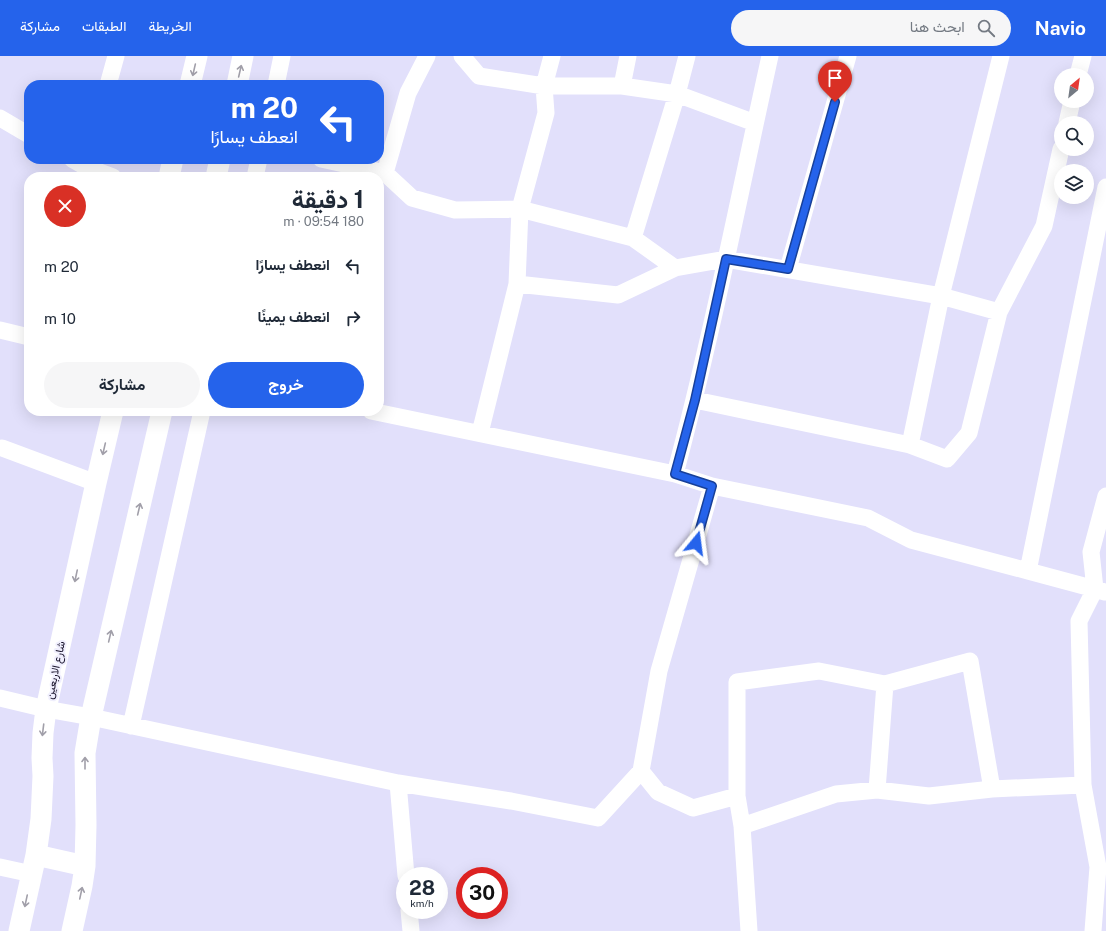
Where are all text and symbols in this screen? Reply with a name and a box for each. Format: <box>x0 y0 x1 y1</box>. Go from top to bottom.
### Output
search box <box>731 10 1011 46</box>
icon: search <box>975 17 997 39</box>
text: Navio <box>1035 17 1086 39</box>
text: مشاركة <box>20 18 60 34</box>
text: الطبقات <box>82 18 126 34</box>
text: الخريطة <box>148 18 192 34</box>
text: ابحث هنا <box>910 18 965 35</box>
pin <box>818 61 852 102</box>
one-way arrow <box>189 64 197 77</box>
one-way arrow <box>237 64 245 77</box>
icon: arrive <box>824 67 846 89</box>
north arrow <box>1054 68 1094 108</box>
map controls <box>1054 68 1094 204</box>
text: 20 m <box>231 91 298 124</box>
icon: left <box>312 96 364 148</box>
button: search <box>1054 116 1094 156</box>
text: انعطف يسارًا <box>211 126 298 147</box>
button: layers <box>1054 164 1094 204</box>
button: close <box>44 185 86 227</box>
text: 1 دقيقة <box>292 185 364 213</box>
text: 180 m · 09:54 <box>283 214 364 229</box>
icon: left <box>342 255 364 277</box>
text: انعطف يسارًا <box>256 256 330 273</box>
text: 20 m <box>44 258 79 275</box>
icon: right <box>342 307 364 329</box>
text: انعطف يمينًا <box>257 308 330 325</box>
text: 10 m <box>44 310 76 327</box>
button: مشاركة <box>44 362 200 408</box>
button: خروج <box>208 362 364 408</box>
one-way arrow <box>100 442 107 455</box>
one-way arrow <box>136 503 144 516</box>
position arrow <box>675 522 717 564</box>
one-way arrow <box>71 569 79 582</box>
one-way arrow <box>107 630 115 643</box>
street label: شارع الاربعين <box>43 640 69 700</box>
one-way arrow <box>40 723 47 736</box>
one-way arrow <box>81 757 89 770</box>
speed limit sign: 30 <box>456 867 508 919</box>
text: 28 <box>409 876 435 900</box>
one-way arrow <box>77 887 85 900</box>
one-way arrow <box>21 894 29 907</box>
text: km/h <box>410 897 434 909</box>

